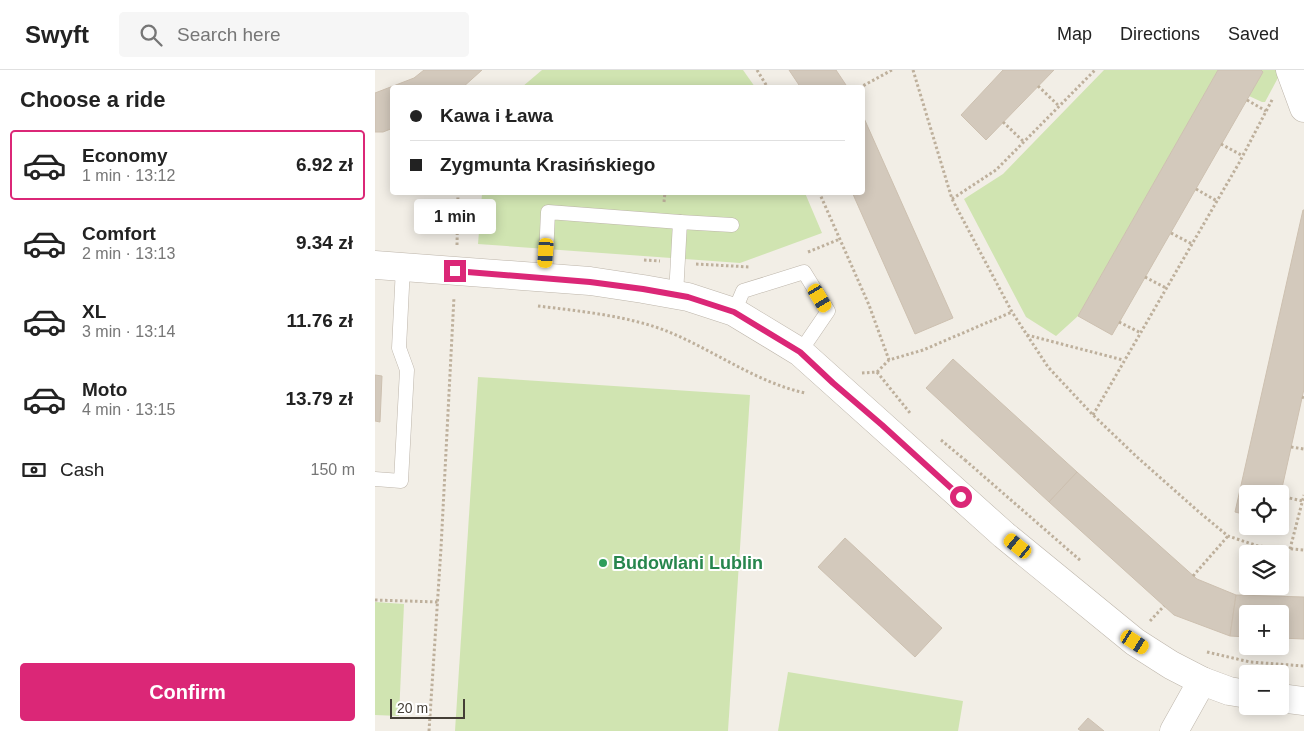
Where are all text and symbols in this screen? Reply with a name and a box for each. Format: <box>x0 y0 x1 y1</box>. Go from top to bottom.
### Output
search box <box>119 12 469 57</box>
text: Swyft <box>25 21 89 48</box>
icon: search <box>137 21 165 49</box>
text: Search here <box>177 24 281 45</box>
text: Map <box>1057 24 1092 44</box>
text: Directions <box>1120 24 1200 44</box>
text: Saved <box>1228 24 1279 44</box>
text: Choose a ride <box>20 87 165 112</box>
text: Kawa i Ława <box>440 105 553 126</box>
icon: car <box>22 143 67 188</box>
text: Economy <box>82 145 168 166</box>
text: 6.92 zł <box>296 154 353 175</box>
text: Zygmunta Krasińskiego <box>440 154 655 175</box>
text: 1 min · 13:12 <box>82 167 175 184</box>
callout: 1 min <box>414 198 496 234</box>
text: 1 min <box>434 208 476 225</box>
icon: car <box>22 221 67 266</box>
text: Comfort <box>82 223 156 244</box>
text: 9.34 zł <box>296 232 353 253</box>
car <box>537 238 554 268</box>
text: 2 min · 13:13 <box>82 245 175 262</box>
route end <box>444 260 466 282</box>
car <box>805 281 834 315</box>
icon: car <box>22 299 67 344</box>
text: XL <box>82 301 106 322</box>
text: 11.76 zł <box>286 310 353 331</box>
text: 3 min · 13:14 <box>82 323 175 340</box>
icon: car <box>22 377 67 422</box>
text: Moto <box>82 379 127 400</box>
text: 13.79 zł <box>285 388 353 409</box>
text: 4 min · 13:15 <box>82 401 175 418</box>
icon: cash <box>20 456 48 484</box>
text: Cash <box>60 459 104 480</box>
text: 150 m <box>311 461 355 478</box>
map controls <box>1239 485 1289 715</box>
button: locate <box>1239 485 1289 535</box>
route start <box>950 486 972 508</box>
car <box>1001 531 1034 561</box>
button: layers <box>1239 545 1289 595</box>
place label: Budowlani Lublin <box>613 553 763 573</box>
marker: Budowlani Lublin <box>597 557 609 569</box>
button: + <box>1239 605 1289 655</box>
car <box>1118 628 1151 656</box>
button: Confirm <box>20 663 355 721</box>
button: − <box>1239 665 1289 715</box>
scale bar <box>390 696 465 719</box>
text: 20 m <box>397 700 428 716</box>

